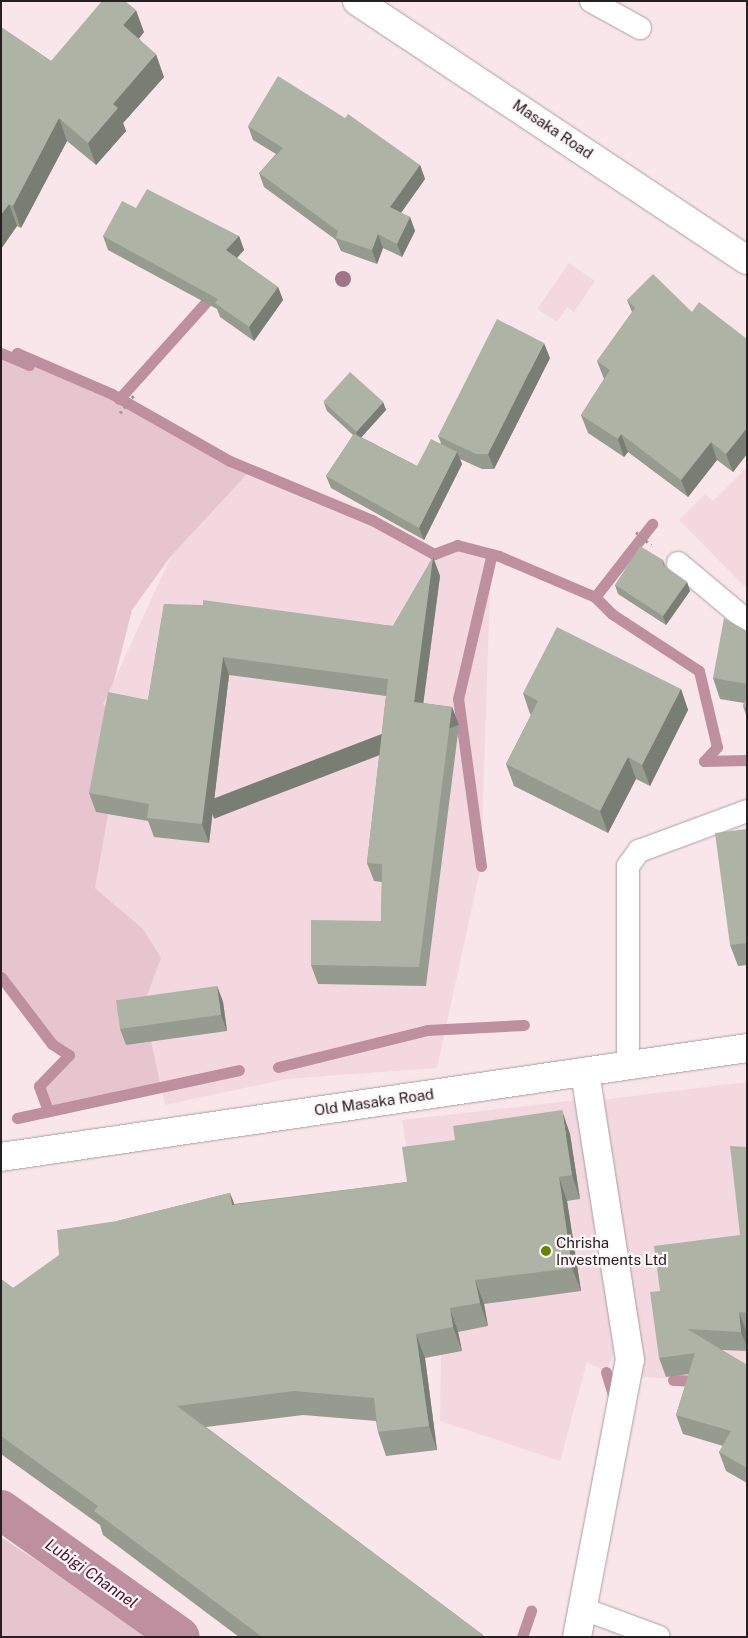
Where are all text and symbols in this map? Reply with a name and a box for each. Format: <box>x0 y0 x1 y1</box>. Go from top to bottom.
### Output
street label: Masaka Road <box>509 96 597 162</box>
street label: Old Masaka Road <box>313 1085 435 1119</box>
place label: Chrisha Investments Ltd <box>556 1233 667 1268</box>
marker: Chrisha Investments Ltd <box>540 1245 552 1257</box>
water label: Lubigi Channel <box>41 1535 141 1613</box>

